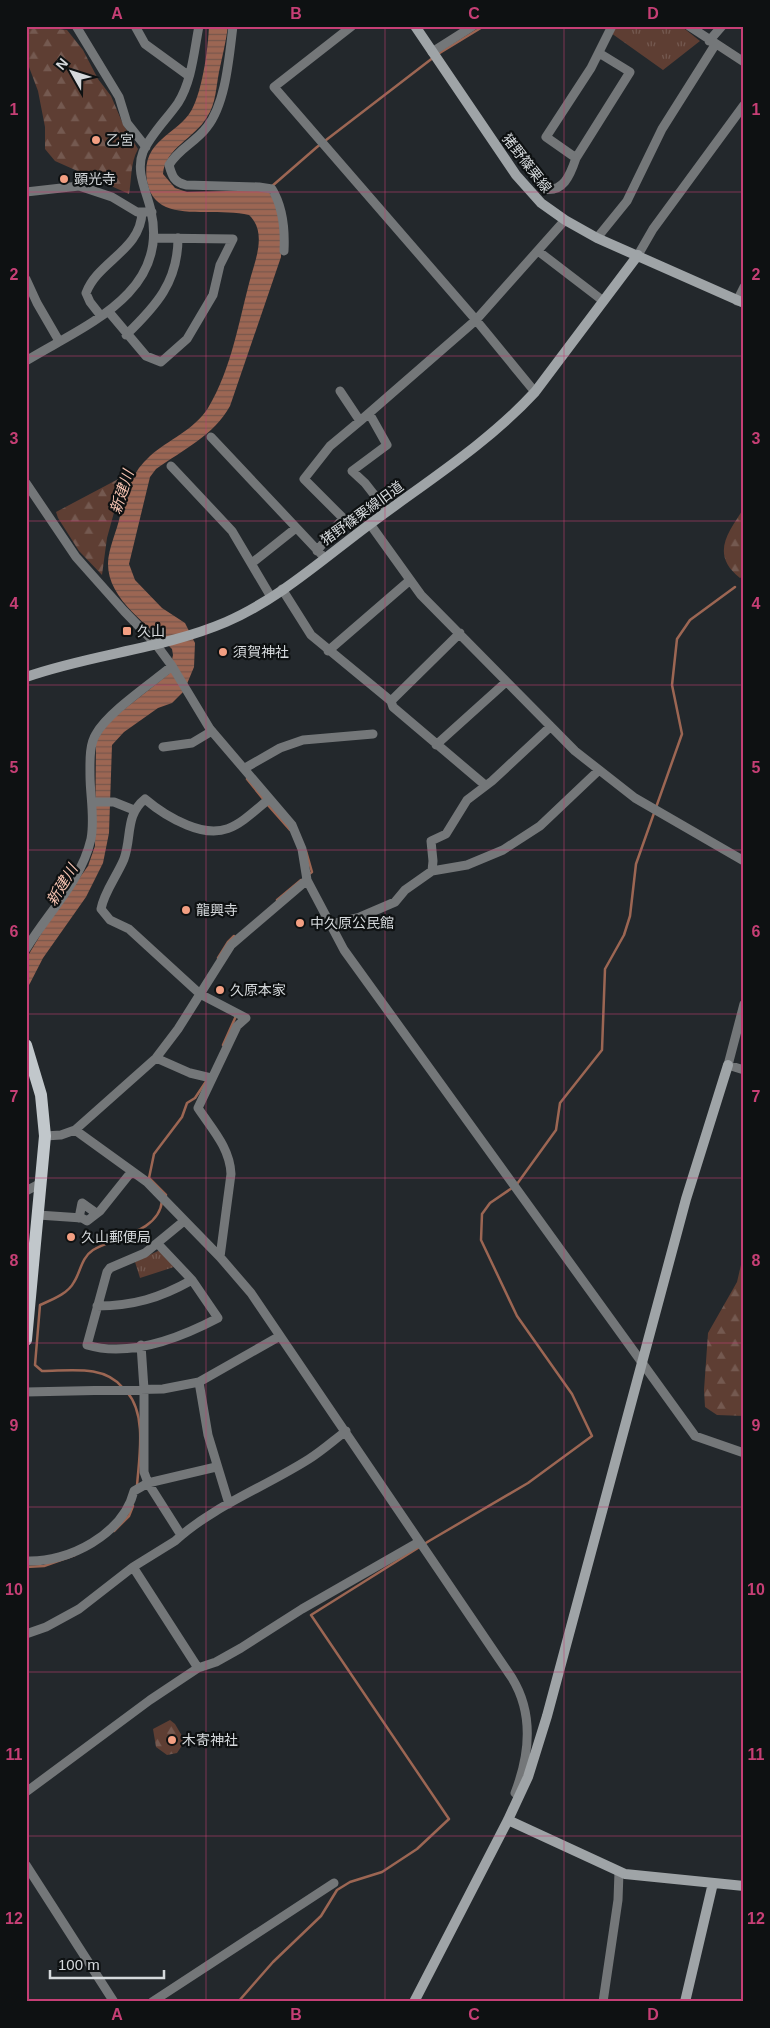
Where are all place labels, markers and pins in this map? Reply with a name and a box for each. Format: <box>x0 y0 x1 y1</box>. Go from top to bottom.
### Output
place label: 乙宮 <box>106 132 134 148</box>
marker: 乙宮 <box>90 134 102 146</box>
place label: 顕光寺 <box>74 171 116 187</box>
marker: 顕光寺 <box>58 173 70 185</box>
place label: 久山 <box>137 623 165 639</box>
marker: 久山 <box>121 625 133 637</box>
place label: 須賀神社 <box>233 644 289 660</box>
marker: 須賀神社 <box>217 646 229 658</box>
place label: 龍興寺 <box>196 902 238 918</box>
marker: 龍興寺 <box>180 904 192 916</box>
place label: 中久原公民館 <box>310 915 394 931</box>
marker: 中久原公民館 <box>294 917 306 929</box>
place label: 久原本家 <box>230 982 286 998</box>
marker: 久原本家 <box>214 984 226 996</box>
place label: 久山郵便局 <box>81 1229 151 1245</box>
marker: 久山郵便局 <box>65 1231 77 1243</box>
place label: 木寄神社 <box>182 1732 238 1748</box>
marker: 木寄神社 <box>166 1734 178 1746</box>

